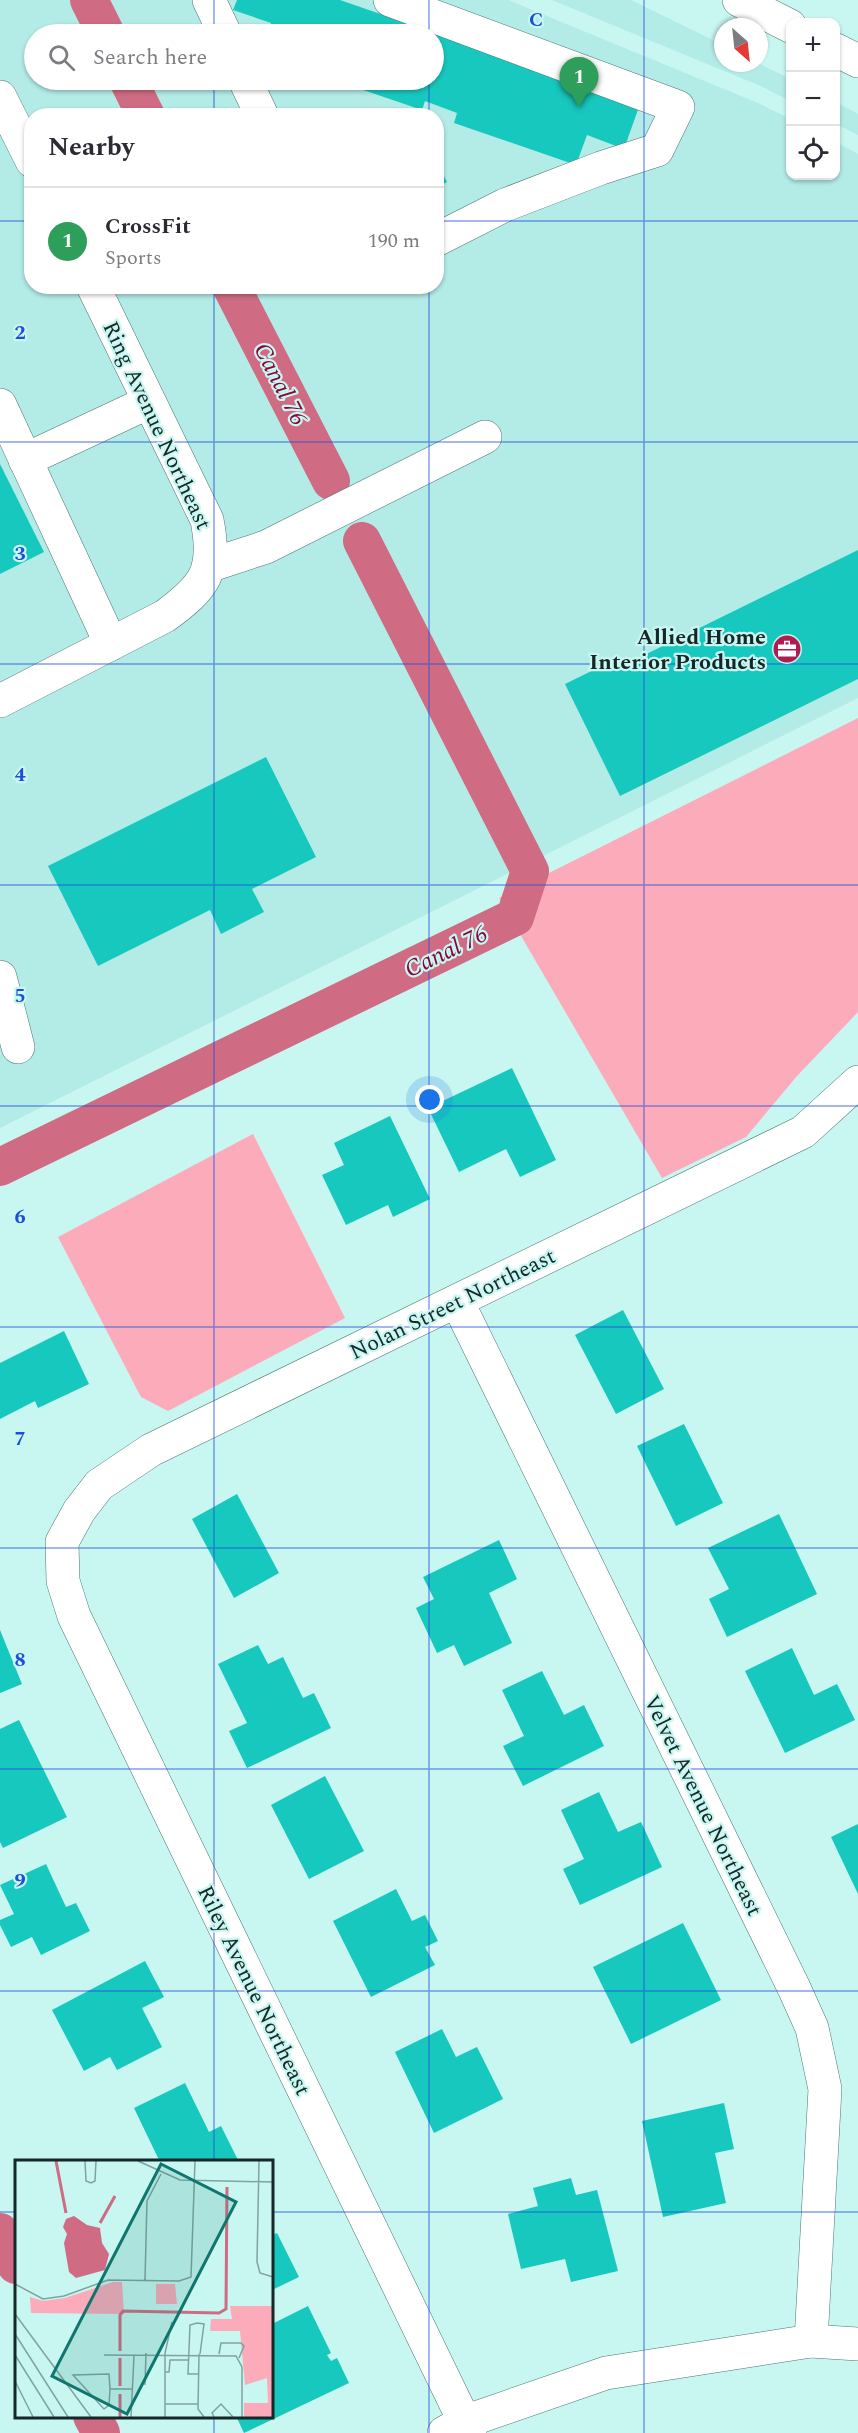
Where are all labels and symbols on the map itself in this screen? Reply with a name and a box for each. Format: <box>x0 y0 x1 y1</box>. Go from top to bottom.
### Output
text: C <box>529 5 543 35</box>
north arrow <box>714 18 768 72</box>
pin: 1 <box>560 57 598 107</box>
street label: Ring Avenue Northeast <box>94 316 220 536</box>
text: 2 <box>14 318 26 348</box>
water label: Canal 76 <box>244 337 316 432</box>
text: 3 <box>14 539 26 569</box>
place label: Allied Home Interior Products <box>589 621 766 679</box>
office icon: Allied Home Interior Products <box>771 633 803 665</box>
text: 4 <box>14 760 26 790</box>
water label: Canal 76 <box>399 916 494 988</box>
text: 5 <box>14 981 26 1011</box>
your location <box>415 1085 444 1114</box>
text: 6 <box>14 1202 26 1232</box>
street label: Nolan Street Northeast <box>344 1240 561 1369</box>
text: 7 <box>14 1424 26 1454</box>
text: 8 <box>14 1645 26 1675</box>
street label: Velvet Avenue Northeast <box>635 1690 771 1922</box>
text: 9 <box>14 1866 26 1896</box>
street label: Riley Avenue Northeast <box>188 1880 319 2101</box>
inset map <box>15 2160 273 2418</box>

